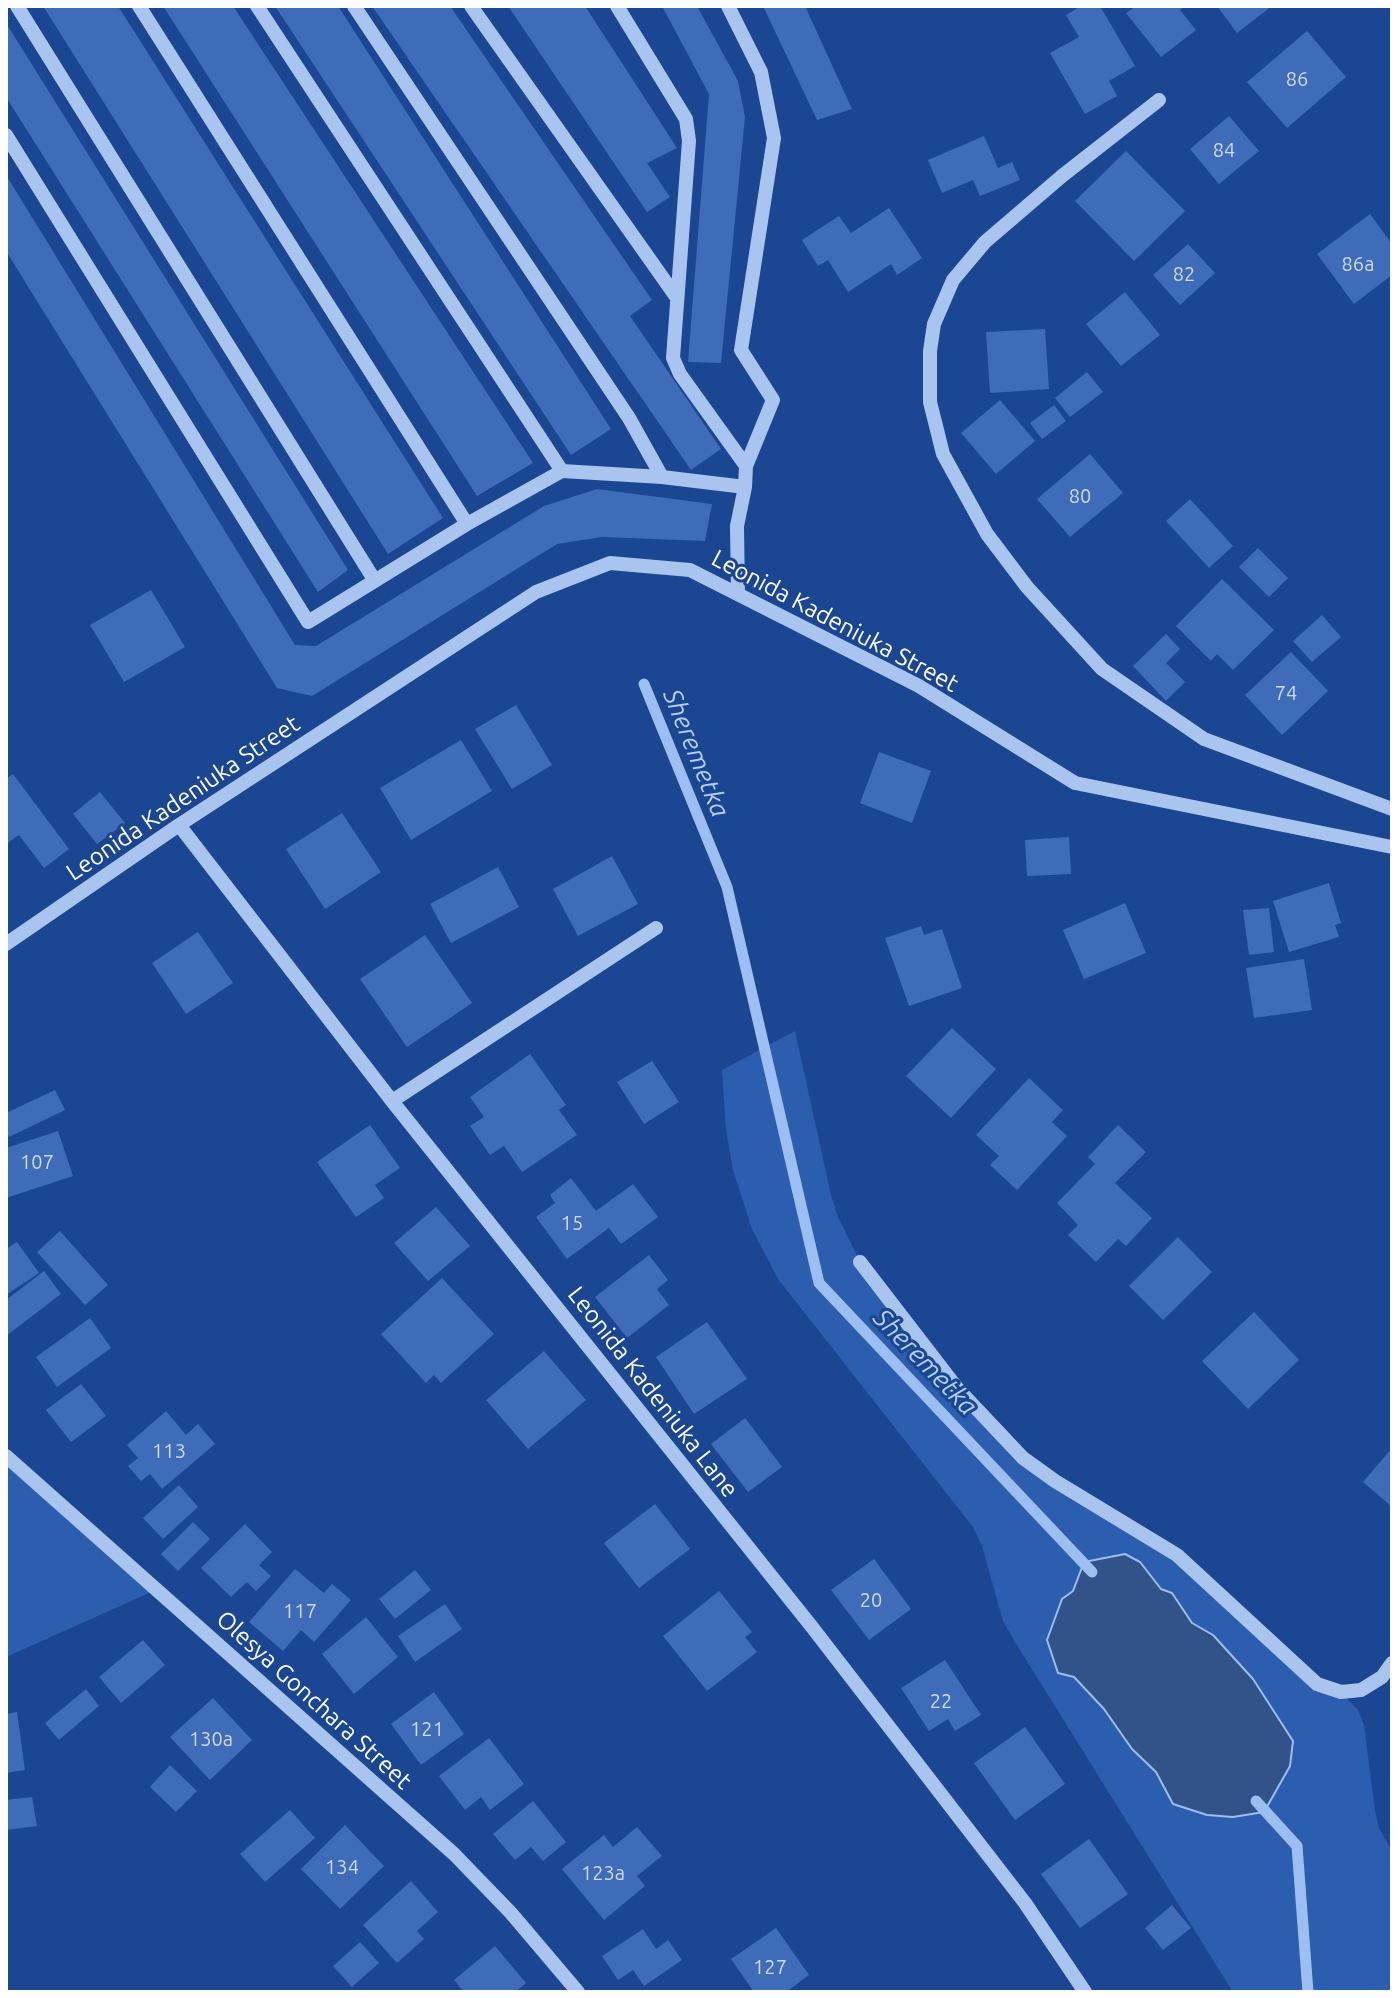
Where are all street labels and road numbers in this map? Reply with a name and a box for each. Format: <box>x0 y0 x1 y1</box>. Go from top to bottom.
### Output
street label: Leonida Kadeniuka Street <box>707 544 963 698</box>
street label: Leonida Kadeniuka Street <box>61 709 305 887</box>
street label: Leonida Kadeniuka Lane <box>562 1281 744 1503</box>
street label: Olesya Gonchara Street <box>210 1605 418 1795</box>

